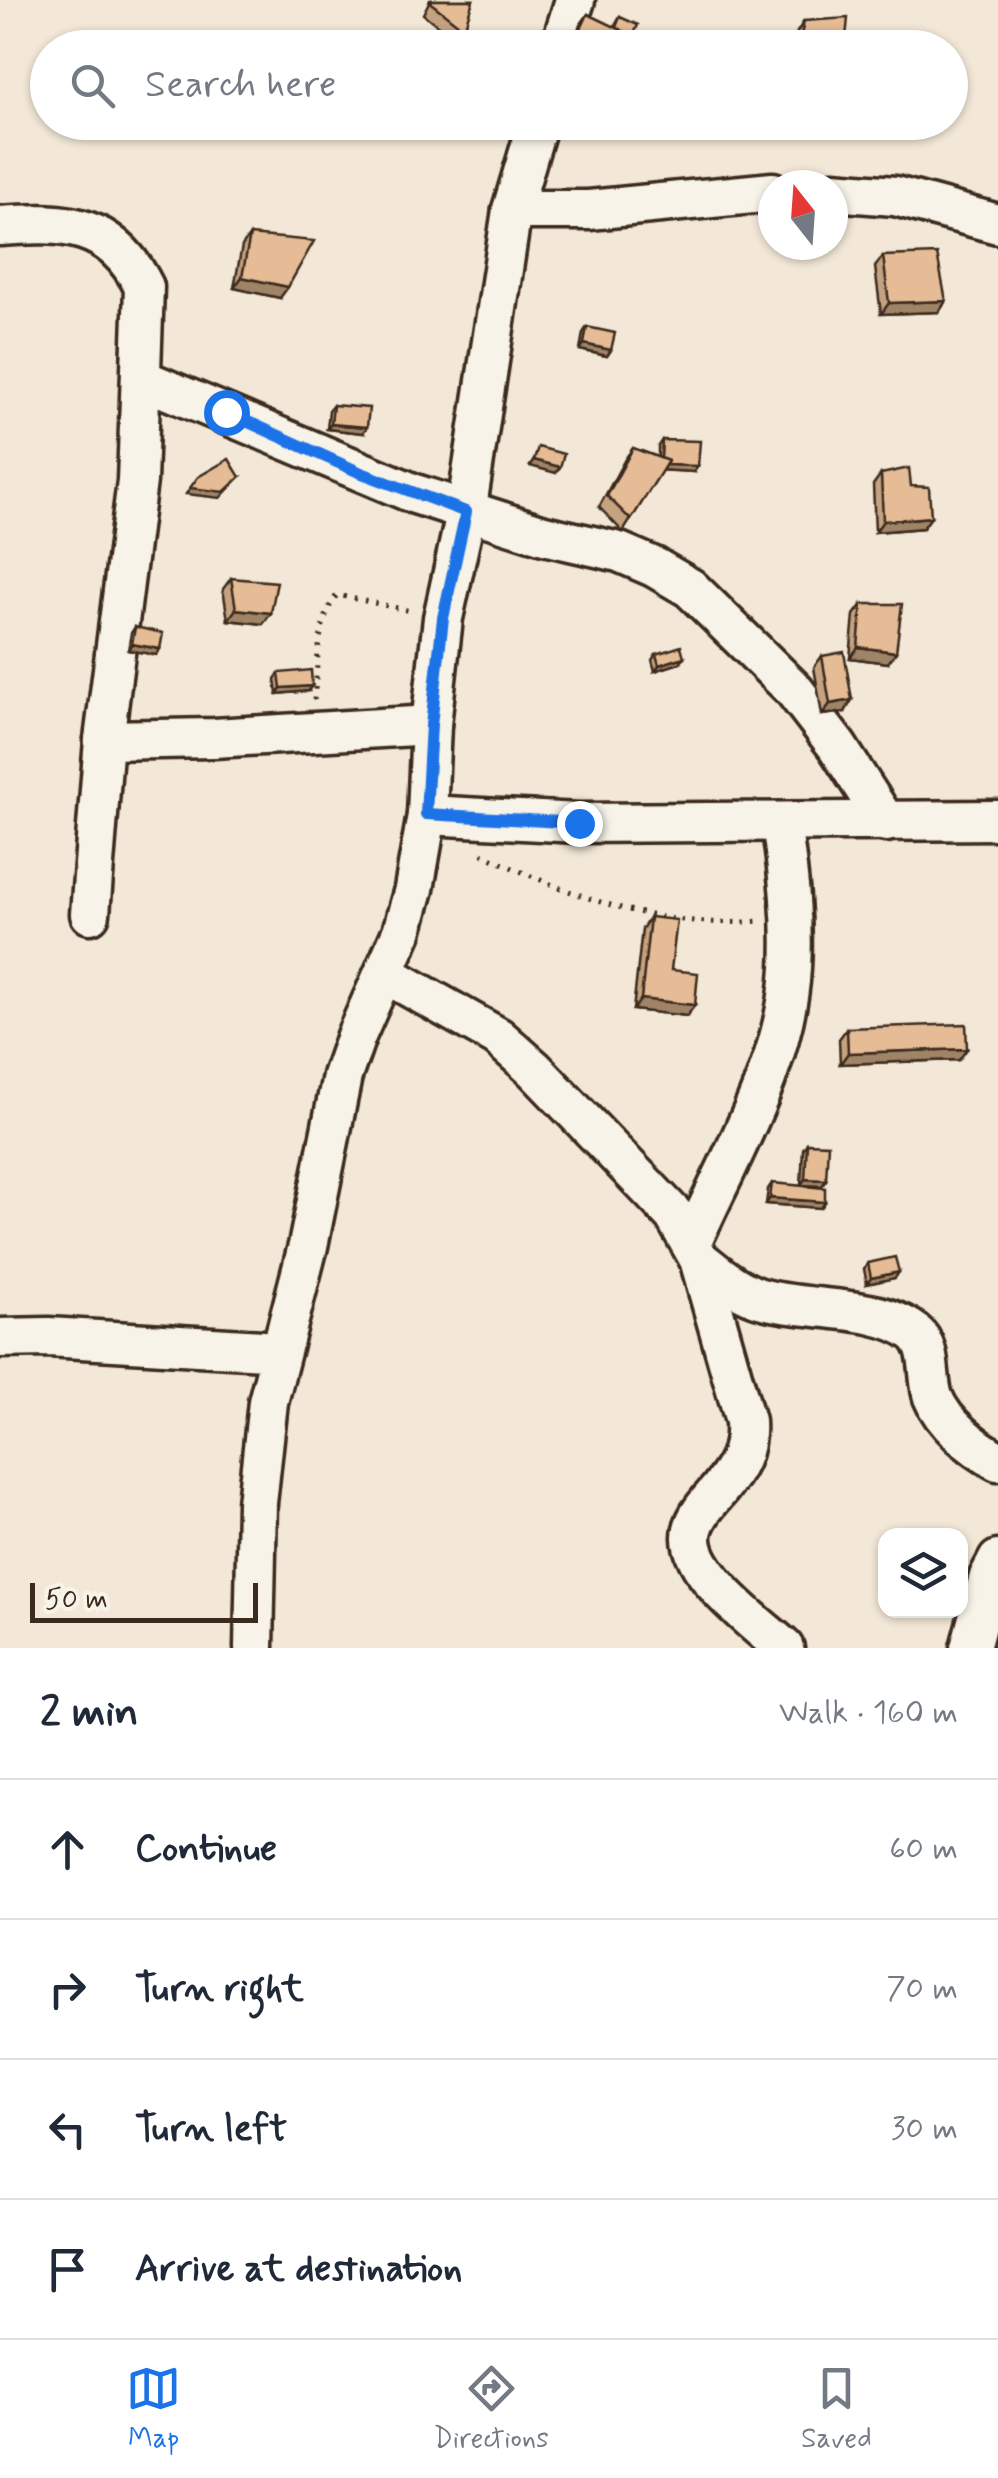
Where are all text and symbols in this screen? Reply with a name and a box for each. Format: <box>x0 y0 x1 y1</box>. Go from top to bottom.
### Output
search box <box>30 30 968 140</box>
icon: search <box>65 58 120 113</box>
text: Search here <box>145 61 336 110</box>
north arrow <box>758 170 848 260</box>
route start <box>204 390 250 436</box>
route end <box>557 801 603 847</box>
map controls <box>878 1528 968 1618</box>
button: layers <box>878 1528 968 1618</box>
scale bar <box>30 1578 258 1622</box>
text: 50 m <box>45 1582 108 1619</box>
text: 2 min <box>40 1686 139 1741</box>
text: Walk · 160 m <box>779 1692 958 1734</box>
icon: ahead <box>40 1822 95 1877</box>
text: Continue <box>135 1825 277 1874</box>
text: 60 m <box>889 1828 958 1870</box>
icon: right <box>40 1962 95 2017</box>
text: Turn right <box>135 1965 304 2014</box>
text: 70 m <box>886 1968 958 2010</box>
icon: left <box>40 2102 95 2157</box>
text: Turn left <box>135 2105 287 2154</box>
text: 30 m <box>891 2108 958 2150</box>
icon: arrive <box>40 2242 95 2297</box>
text: Arrive at destination <box>135 2245 462 2294</box>
tab: Map <box>126 2361 181 2458</box>
tab: Directions <box>434 2361 549 2458</box>
tab: Saved <box>801 2361 872 2458</box>

